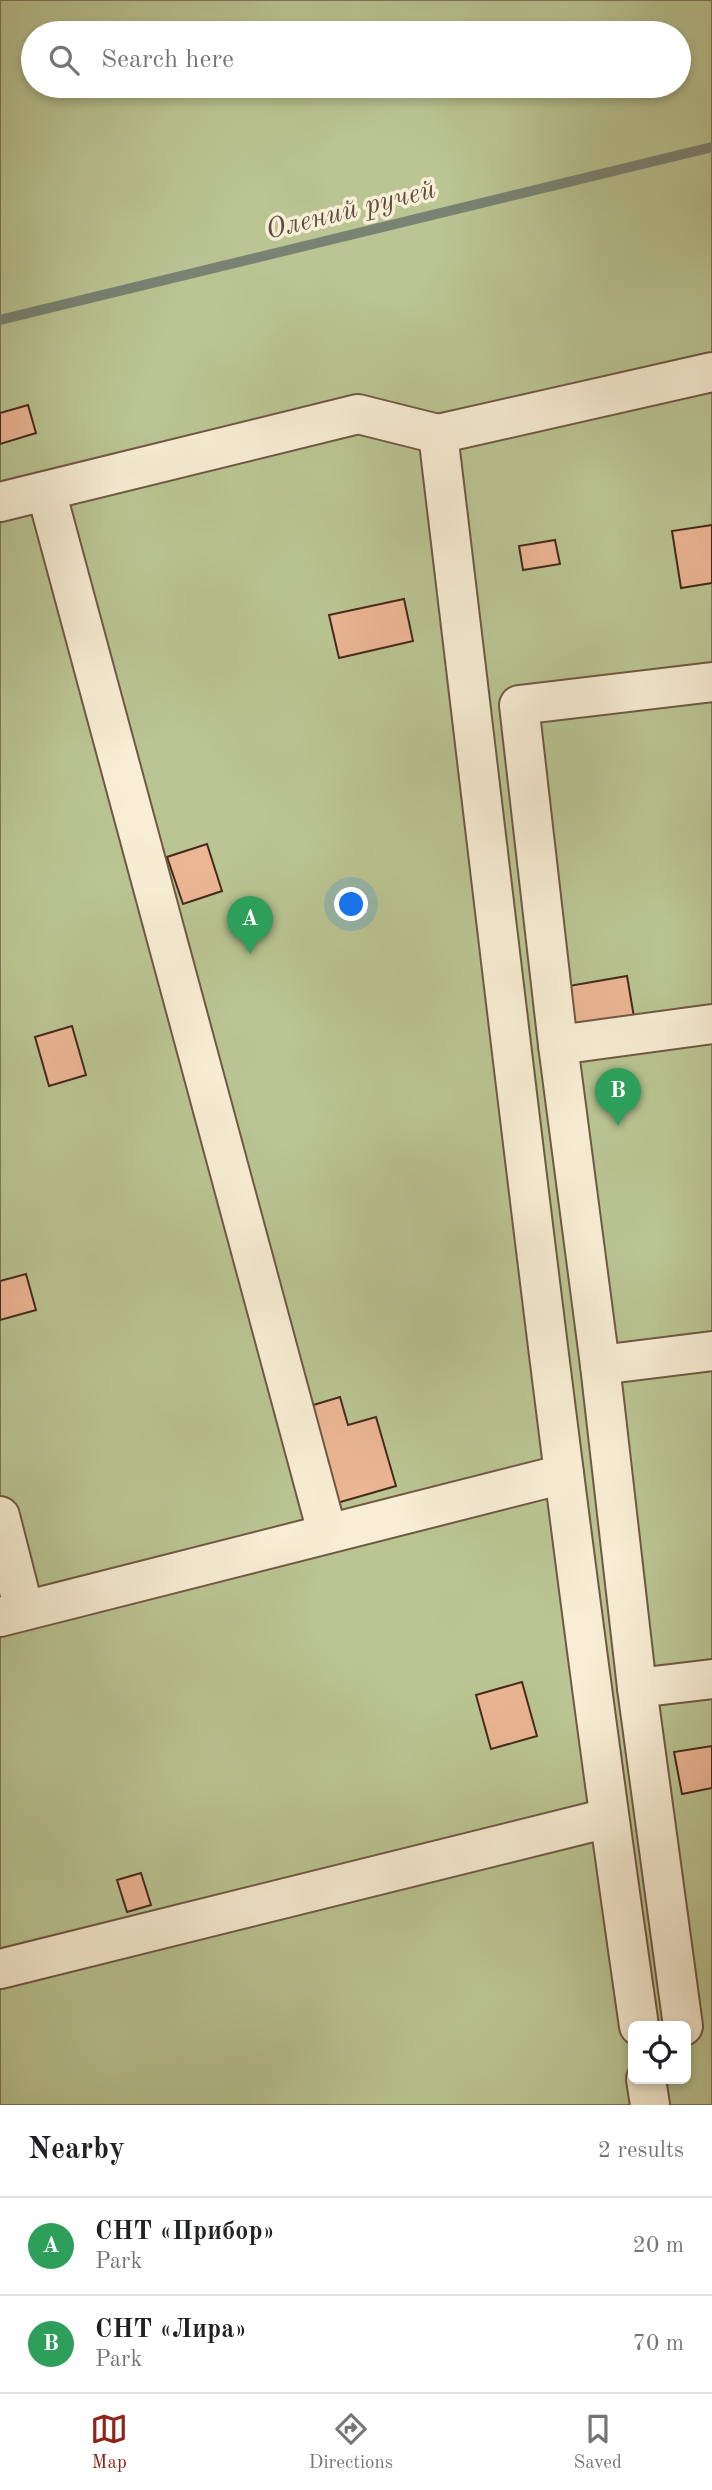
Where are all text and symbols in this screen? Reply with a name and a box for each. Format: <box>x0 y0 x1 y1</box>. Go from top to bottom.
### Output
search box <box>21 21 691 98</box>
icon: search <box>45 41 83 79</box>
text: Search here <box>101 47 234 73</box>
water label: Олений ручей <box>263 176 439 246</box>
your location <box>334 887 368 921</box>
pin: A <box>227 896 273 954</box>
pin: B <box>595 1068 641 1126</box>
map controls <box>628 2021 691 2084</box>
button: locate <box>628 2021 691 2084</box>
text: Nearby <box>28 2135 125 2165</box>
text: 2 results <box>598 2139 684 2162</box>
text: СНТ «Прибор» <box>95 2219 275 2245</box>
text: A <box>42 2234 60 2257</box>
text: 20 m <box>633 2234 684 2257</box>
text: Park <box>95 2250 142 2273</box>
text: СНТ «Лира» <box>95 2317 247 2343</box>
text: B <box>43 2332 59 2355</box>
text: 70 m <box>633 2332 684 2355</box>
text: Park <box>95 2348 142 2371</box>
tab: Map <box>90 2410 128 2475</box>
tab: Directions <box>309 2410 393 2475</box>
tab: Saved <box>573 2410 622 2475</box>

